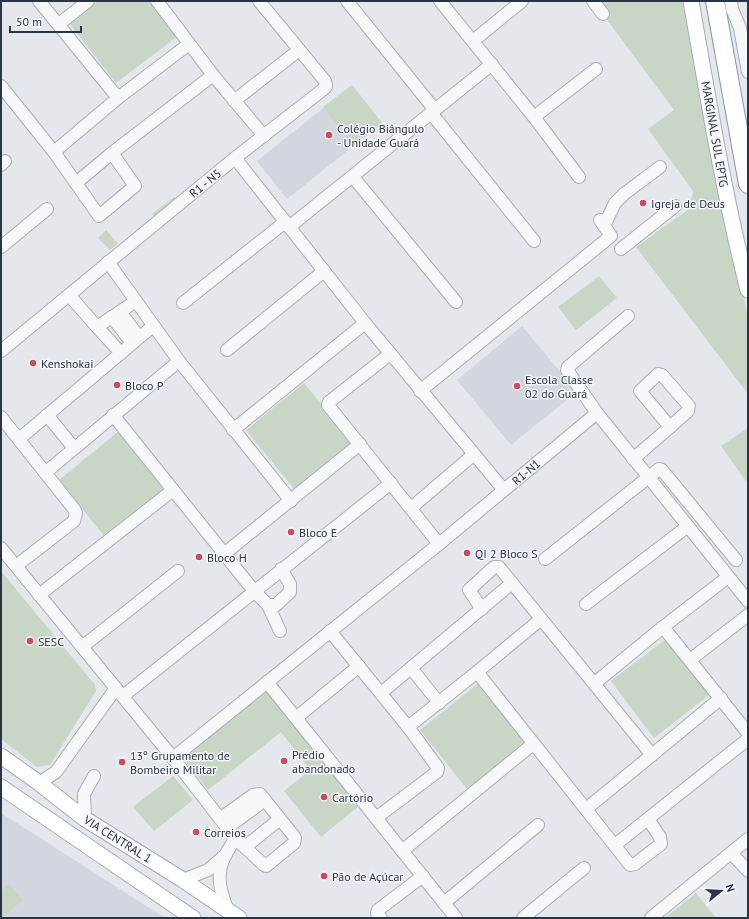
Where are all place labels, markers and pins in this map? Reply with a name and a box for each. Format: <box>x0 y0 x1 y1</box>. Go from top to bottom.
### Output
place label: Colégio Biângulo - Unidade Guará <box>337 121 424 150</box>
marker: Colégio Biângulo - Unidade Guará <box>324 130 334 140</box>
place label: Igreja de Deus <box>651 196 725 211</box>
marker: Igreja de Deus <box>638 198 648 208</box>
place label: Kenshokai <box>41 356 93 371</box>
marker: Kenshokai <box>28 358 38 368</box>
place label: Escola Classe 02 do Guará <box>525 372 593 401</box>
place label: Bloco P <box>125 378 164 393</box>
marker: Bloco P <box>112 380 122 390</box>
marker: Escola Classe 02 do Guará <box>512 381 522 391</box>
place label: Bloco E <box>299 525 337 540</box>
marker: Bloco E <box>286 527 296 537</box>
place label: QI 2 Bloco S <box>475 546 538 561</box>
marker: QI 2 Bloco S <box>462 548 472 558</box>
place label: Bloco H <box>207 550 247 565</box>
marker: Bloco H <box>194 552 204 562</box>
place label: SESC <box>38 634 64 649</box>
marker: SESC <box>25 636 35 646</box>
place label: Prédio abandonado <box>292 747 355 776</box>
place label: 13º Grupamento de Bombeiro Militar <box>130 748 230 777</box>
marker: Prédio abandonado <box>279 756 289 766</box>
marker: 13º Grupamento de Bombeiro Militar <box>117 757 127 767</box>
place label: Cartório <box>332 790 373 805</box>
marker: Cartório <box>319 792 329 802</box>
place label: Correios <box>204 825 246 840</box>
marker: Correios <box>191 827 201 837</box>
place label: Pão de Açúcar <box>332 869 403 884</box>
marker: Pão de Açúcar <box>319 871 329 881</box>

